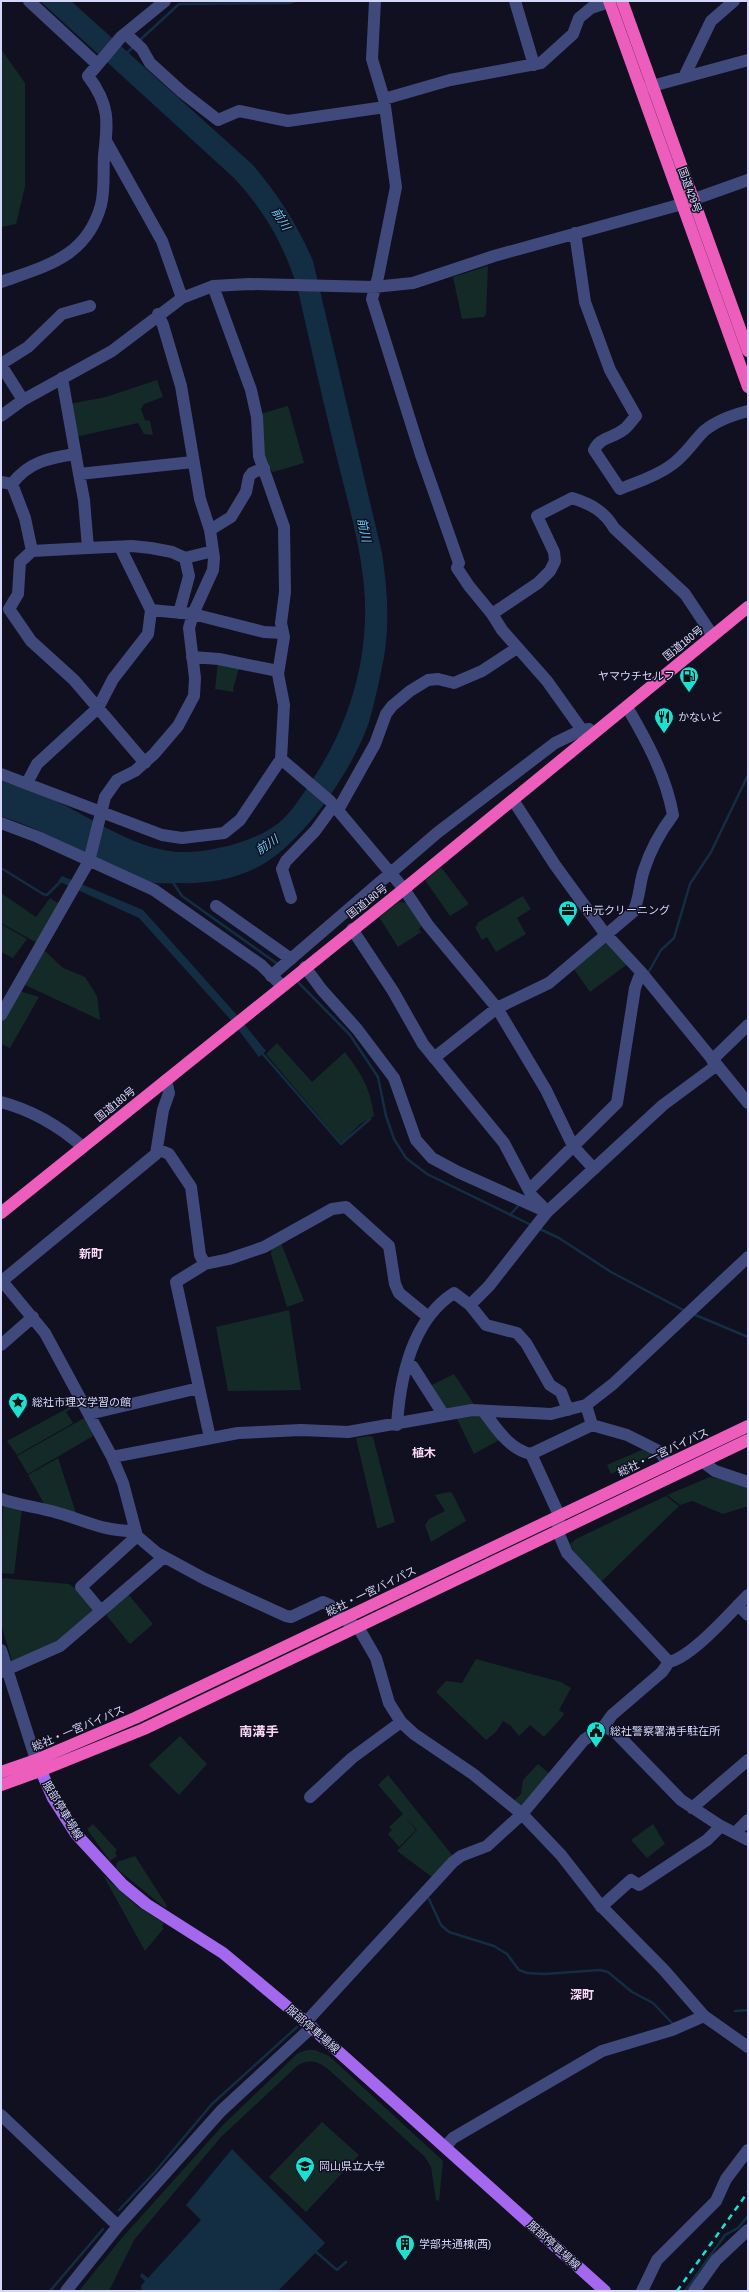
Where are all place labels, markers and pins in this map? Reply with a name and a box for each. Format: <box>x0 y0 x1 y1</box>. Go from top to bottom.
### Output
fuel station icon: ヤマウチセルフ <box>678 665 700 693</box>
place label: ヤマウチセルフ <box>598 669 675 683</box>
restaurant icon: かないど <box>653 706 675 734</box>
place label: かないど <box>678 710 722 724</box>
office icon: 中元クリーニング <box>557 899 579 927</box>
place label: 中元クリーニング <box>582 903 670 917</box>
place icon: 総社市理文学習の館 <box>7 1391 29 1419</box>
place label: 総社市理文学習の館 <box>32 1395 131 1409</box>
public building icon: 総社警察署溝手駐在所 <box>585 1720 607 1748</box>
place label: 総社警察署溝手駐在所 <box>610 1724 721 1738</box>
school or university icon: 岡山県立大学 <box>294 2155 316 2183</box>
place label: 岡山県立大学 <box>319 2159 385 2173</box>
building icon: 学部共通棟(西) <box>394 2233 416 2261</box>
place label: 学部共通棟(西) <box>419 2237 491 2251</box>

